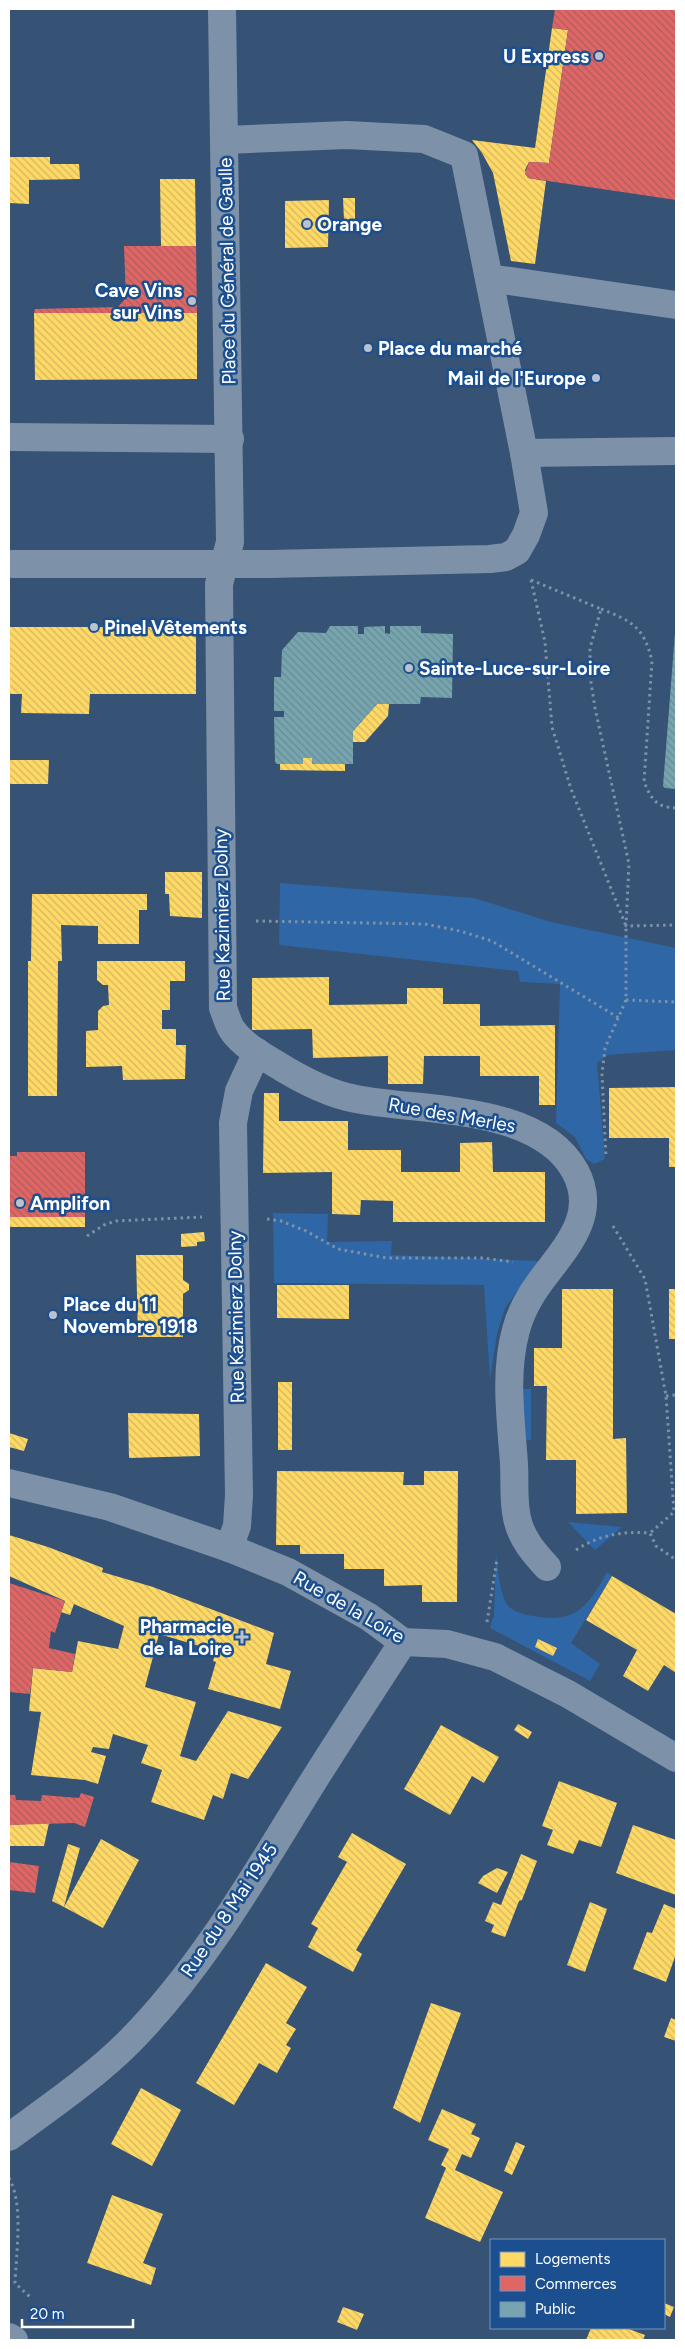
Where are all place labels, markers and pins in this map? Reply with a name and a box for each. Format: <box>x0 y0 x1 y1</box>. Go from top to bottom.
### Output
place label: U Express <box>503 45 589 68</box>
marker: U Express <box>593 50 605 62</box>
place label: Orange <box>317 213 382 236</box>
marker: Orange <box>301 218 313 230</box>
place label: Cave Vins sur Vins <box>95 279 182 324</box>
marker: Cave Vins sur Vins <box>186 295 198 307</box>
place label: Place du marché <box>378 337 522 360</box>
marker: Place du marché <box>362 342 374 354</box>
place label: Mail de l'Europe <box>448 367 586 390</box>
marker: Mail de l'Europe <box>590 372 602 384</box>
place label: Pinel Vêtements <box>104 616 247 639</box>
marker: Pinel Vêtements <box>88 621 100 633</box>
place label: Sainte-Luce-sur-Loire <box>419 657 611 680</box>
marker: Sainte-Luce-sur-Loire <box>403 662 415 674</box>
place label: Amplifon <box>30 1192 110 1215</box>
marker: Amplifon <box>14 1197 26 1209</box>
place label: Place du 11 Novembre 1918 <box>63 1293 198 1338</box>
marker: Place du 11 Novembre 1918 <box>47 1309 59 1321</box>
place label: Pharmacie de la Loire <box>140 1615 232 1660</box>
marker: Pharmacie de la Loire <box>236 1631 248 1643</box>

